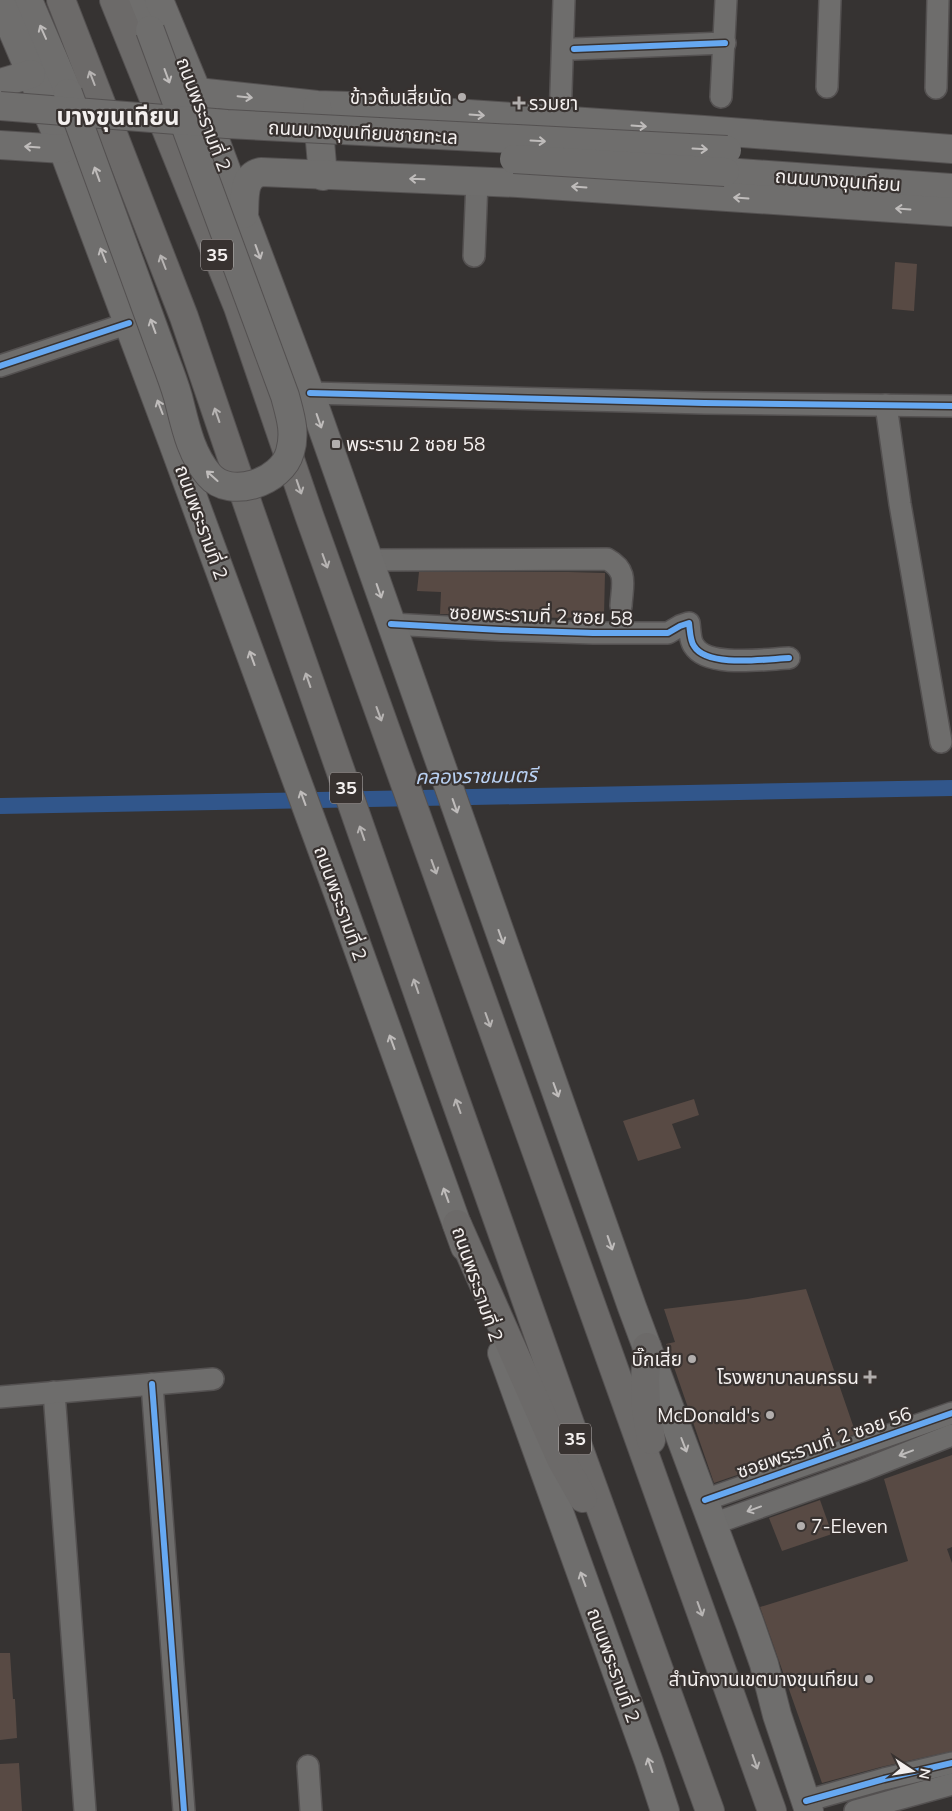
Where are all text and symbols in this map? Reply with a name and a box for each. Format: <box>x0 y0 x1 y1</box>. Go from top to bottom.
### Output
one-way arrow <box>37 25 47 40</box>
street label: ถนนพระรามที่ 2 <box>171 53 238 174</box>
one-way arrow <box>163 68 172 83</box>
one-way arrow <box>87 71 96 86</box>
place label: ข้าวต้มเสี่ยนัด <box>350 84 452 109</box>
marker: ข้าวต้มเสี่ยนัด <box>456 91 468 103</box>
place label: รวมยา <box>529 91 578 115</box>
one-way arrow <box>237 92 253 102</box>
marker: รวมยา <box>513 97 525 109</box>
district label: บางขุนเทียน <box>56 101 180 132</box>
one-way arrow <box>469 110 485 119</box>
street label: ถนนบางขุนเทียนชายทะเล <box>268 115 458 149</box>
one-way arrow <box>631 121 647 130</box>
one-way arrow <box>529 137 545 146</box>
one-way arrow <box>24 142 40 152</box>
one-way arrow <box>692 145 708 154</box>
street label: ถนนบางขุนเทียน <box>774 164 902 196</box>
one-way arrow <box>92 166 101 182</box>
one-way arrow <box>409 175 425 184</box>
one-way arrow <box>571 182 587 191</box>
one-way arrow <box>734 193 750 202</box>
one-way arrow <box>896 205 912 214</box>
road number: 35 <box>201 240 233 270</box>
one-way arrow <box>254 244 263 259</box>
one-way arrow <box>98 248 107 263</box>
one-way arrow <box>158 255 167 271</box>
one-way arrow <box>148 319 157 334</box>
one-way arrow <box>155 400 164 415</box>
one-way arrow <box>212 408 221 424</box>
one-way arrow <box>315 413 325 429</box>
place label: พระราม 2 ซอย 58 <box>346 432 485 456</box>
marker: พระราม 2 ซอย 58 <box>330 438 342 450</box>
street label: ถนนพระรามที่ 2 <box>170 461 235 583</box>
one-way arrow <box>206 470 219 482</box>
one-way arrow <box>295 479 304 494</box>
one-way arrow <box>321 553 330 568</box>
one-way arrow <box>375 583 385 599</box>
street label: ซอยพระรามที่ 2 ซอย 58 <box>449 599 633 630</box>
one-way arrow <box>247 651 256 666</box>
one-way arrow <box>303 672 312 688</box>
one-way arrow <box>375 706 385 722</box>
water label: คลองราชมนตรี <box>415 762 541 789</box>
road number: 35 <box>330 772 362 804</box>
one-way arrow <box>298 791 307 806</box>
one-way arrow <box>450 797 460 813</box>
one-way arrow <box>357 826 366 841</box>
street label: ถนนพระรามที่ 2 <box>309 842 374 964</box>
one-way arrow <box>430 859 439 874</box>
one-way arrow <box>497 929 506 945</box>
one-way arrow <box>411 979 420 995</box>
one-way arrow <box>484 1012 493 1027</box>
one-way arrow <box>386 1034 396 1050</box>
one-way arrow <box>552 1082 561 1097</box>
one-way arrow <box>453 1099 462 1114</box>
one-way arrow <box>441 1188 450 1203</box>
street label: ถนนพระรามที่ 2 <box>447 1223 510 1345</box>
one-way arrow <box>606 1235 615 1251</box>
place label: บิ๊กเสี่ย <box>632 1346 682 1371</box>
marker: บิ๊กเสี่ย <box>686 1353 698 1365</box>
place label: โรงพยาบาลนครธน <box>717 1365 859 1389</box>
marker: โรงพยาบาลนครธน <box>863 1370 877 1384</box>
street label: ซอยพระรามที่ 2 ซอย 56 <box>733 1400 915 1483</box>
place label: McDonald's <box>657 1403 760 1427</box>
marker: McDonald's <box>764 1409 776 1421</box>
road number: 35 <box>559 1424 591 1455</box>
one-way arrow <box>680 1437 689 1452</box>
one-way arrow <box>899 1449 915 1458</box>
one-way arrow <box>747 1505 762 1514</box>
place label: 7-Eleven <box>811 1514 888 1538</box>
marker: 7-Eleven <box>795 1520 807 1532</box>
one-way arrow <box>578 1572 587 1587</box>
one-way arrow <box>696 1601 705 1617</box>
street label: ถนนพระรามที่ 2 <box>582 1604 647 1726</box>
place label: สำนักงานเขตบางขุนเทียน <box>668 1667 859 1691</box>
marker: สำนักงานเขตบางขุนเทียน <box>863 1673 875 1685</box>
north arrow <box>887 1746 937 1796</box>
one-way arrow <box>751 1754 760 1770</box>
one-way arrow <box>645 1757 654 1773</box>
text: N <box>915 1767 935 1781</box>

